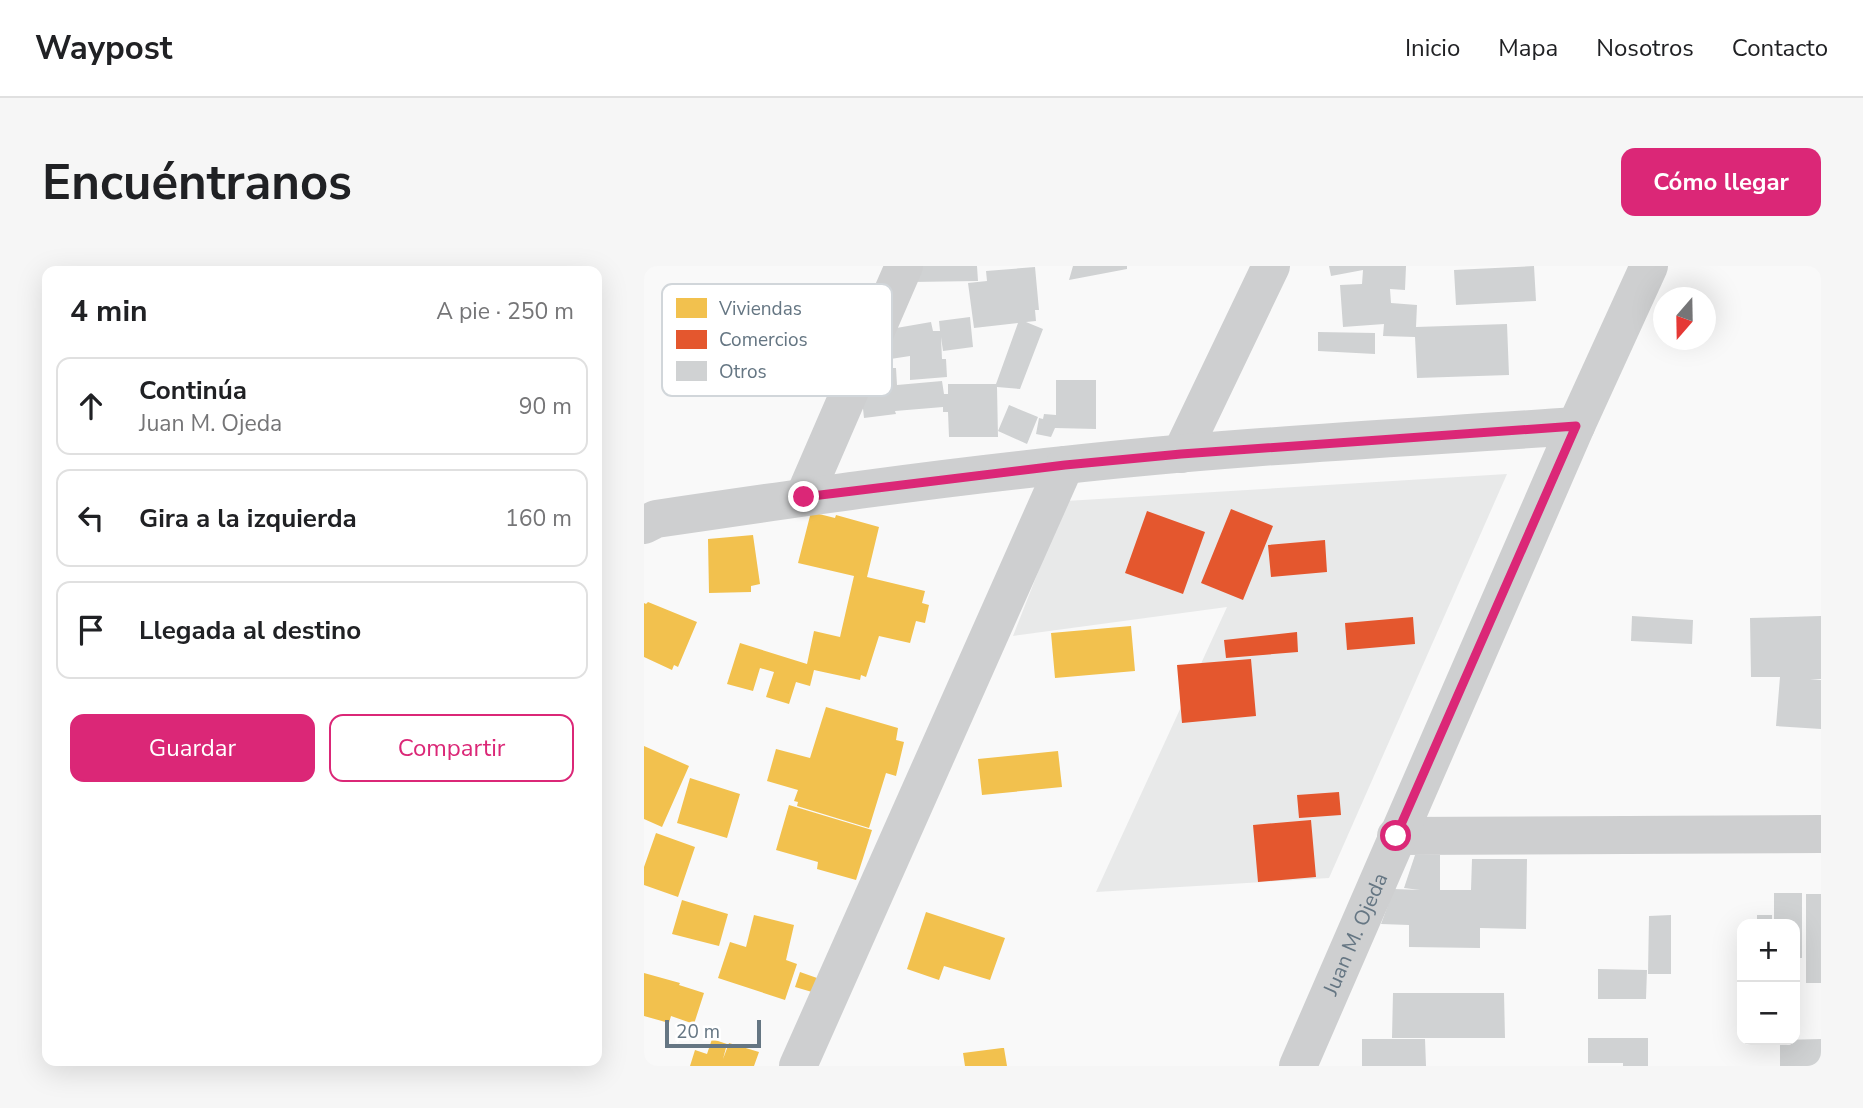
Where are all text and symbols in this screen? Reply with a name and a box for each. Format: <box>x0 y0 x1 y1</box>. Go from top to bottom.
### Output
text: Waypost <box>35 26 172 71</box>
text: Inicio <box>1405 32 1460 64</box>
text: Mapa <box>1498 32 1558 64</box>
text: Nosotros <box>1596 32 1694 64</box>
text: Contacto <box>1732 32 1828 64</box>
button: Cómo llegar <box>1621 148 1821 216</box>
text: Encuéntranos <box>42 149 352 216</box>
legend <box>662 284 892 396</box>
north arrow <box>1653 287 1716 350</box>
text: 4 min <box>70 291 148 332</box>
text: A pie · 250 m <box>436 296 574 327</box>
text: Viviendas <box>718 296 802 322</box>
text: Comercios <box>719 327 808 353</box>
text: Otros <box>719 359 767 385</box>
text: Continúa <box>139 373 247 408</box>
icon: ahead <box>72 387 110 425</box>
text: 90 m <box>519 391 572 422</box>
text: Juan M. Ojeda <box>139 408 282 439</box>
route end <box>788 481 819 512</box>
icon: left <box>72 499 110 537</box>
text: Gira a la izquierda <box>139 501 357 536</box>
text: 160 m <box>505 503 572 534</box>
icon: arrive <box>72 611 110 649</box>
text: Llegada al destino <box>139 613 361 648</box>
button: Guardar <box>70 714 315 782</box>
button: Compartir <box>329 714 574 782</box>
route start <box>1380 820 1411 851</box>
street label: Juan M. Ojeda <box>1316 868 1394 1000</box>
map controls <box>1737 919 1800 1045</box>
button: + <box>1737 919 1800 982</box>
button: − <box>1737 982 1800 1045</box>
scale bar <box>665 1017 761 1049</box>
text: 20 m <box>676 1019 720 1045</box>

